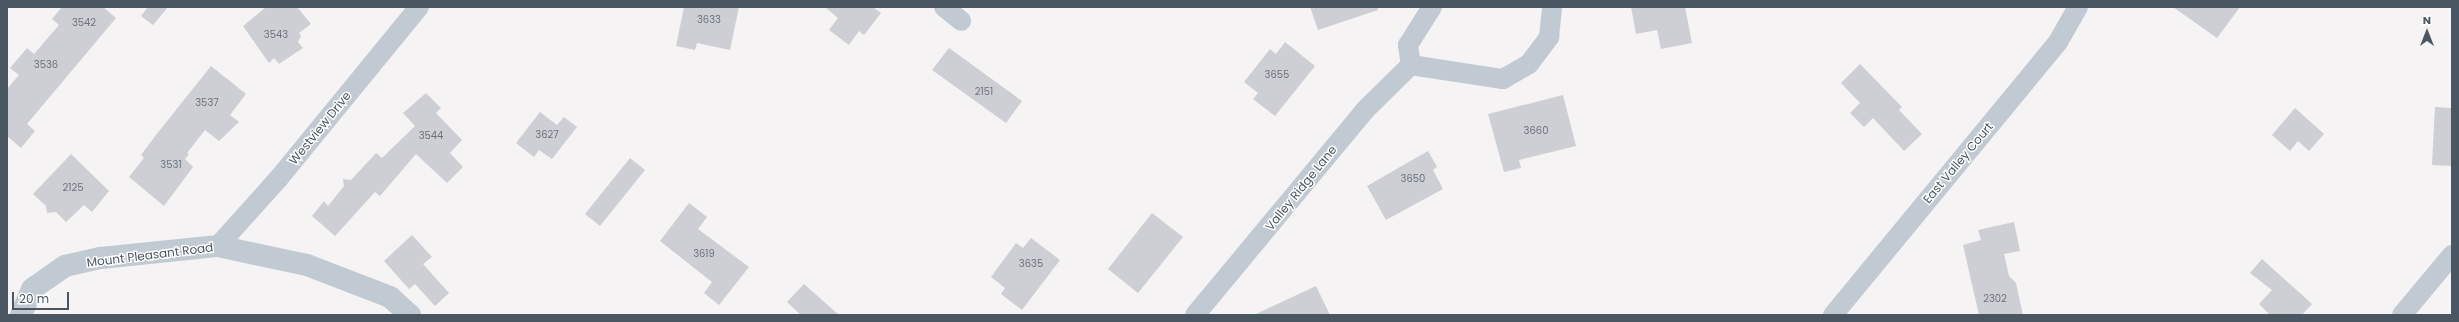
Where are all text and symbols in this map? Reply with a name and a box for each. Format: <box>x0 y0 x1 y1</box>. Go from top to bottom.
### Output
north arrow <box>2407 12 2447 52</box>
text: N <box>2423 12 2431 28</box>
house number: 3633 <box>697 14 721 26</box>
house number: 3542 <box>72 17 96 29</box>
house number: 3543 <box>264 29 288 41</box>
house number: 3536 <box>34 59 58 71</box>
house number: 3655 <box>1265 69 1289 81</box>
house number: 2151 <box>975 86 993 98</box>
street label: Westview Drive <box>286 88 354 168</box>
house number: 3537 <box>195 97 219 109</box>
street label: East Valley Court <box>1920 120 1996 206</box>
house number: 3660 <box>1524 125 1548 137</box>
house number: 3627 <box>535 129 559 141</box>
house number: 3544 <box>419 130 443 142</box>
street label: Valley Ridge Lane <box>1262 143 1340 233</box>
house number: 3531 <box>160 159 182 171</box>
house number: 3650 <box>1401 173 1425 185</box>
house number: 2125 <box>63 182 83 194</box>
street label: Mount Pleasant Road <box>86 240 214 270</box>
house number: 3619 <box>693 248 715 260</box>
house number: 3635 <box>1019 258 1043 270</box>
scale bar <box>14 284 71 310</box>
text: 20 m <box>19 290 49 307</box>
house number: 2302 <box>1983 293 2007 305</box>

